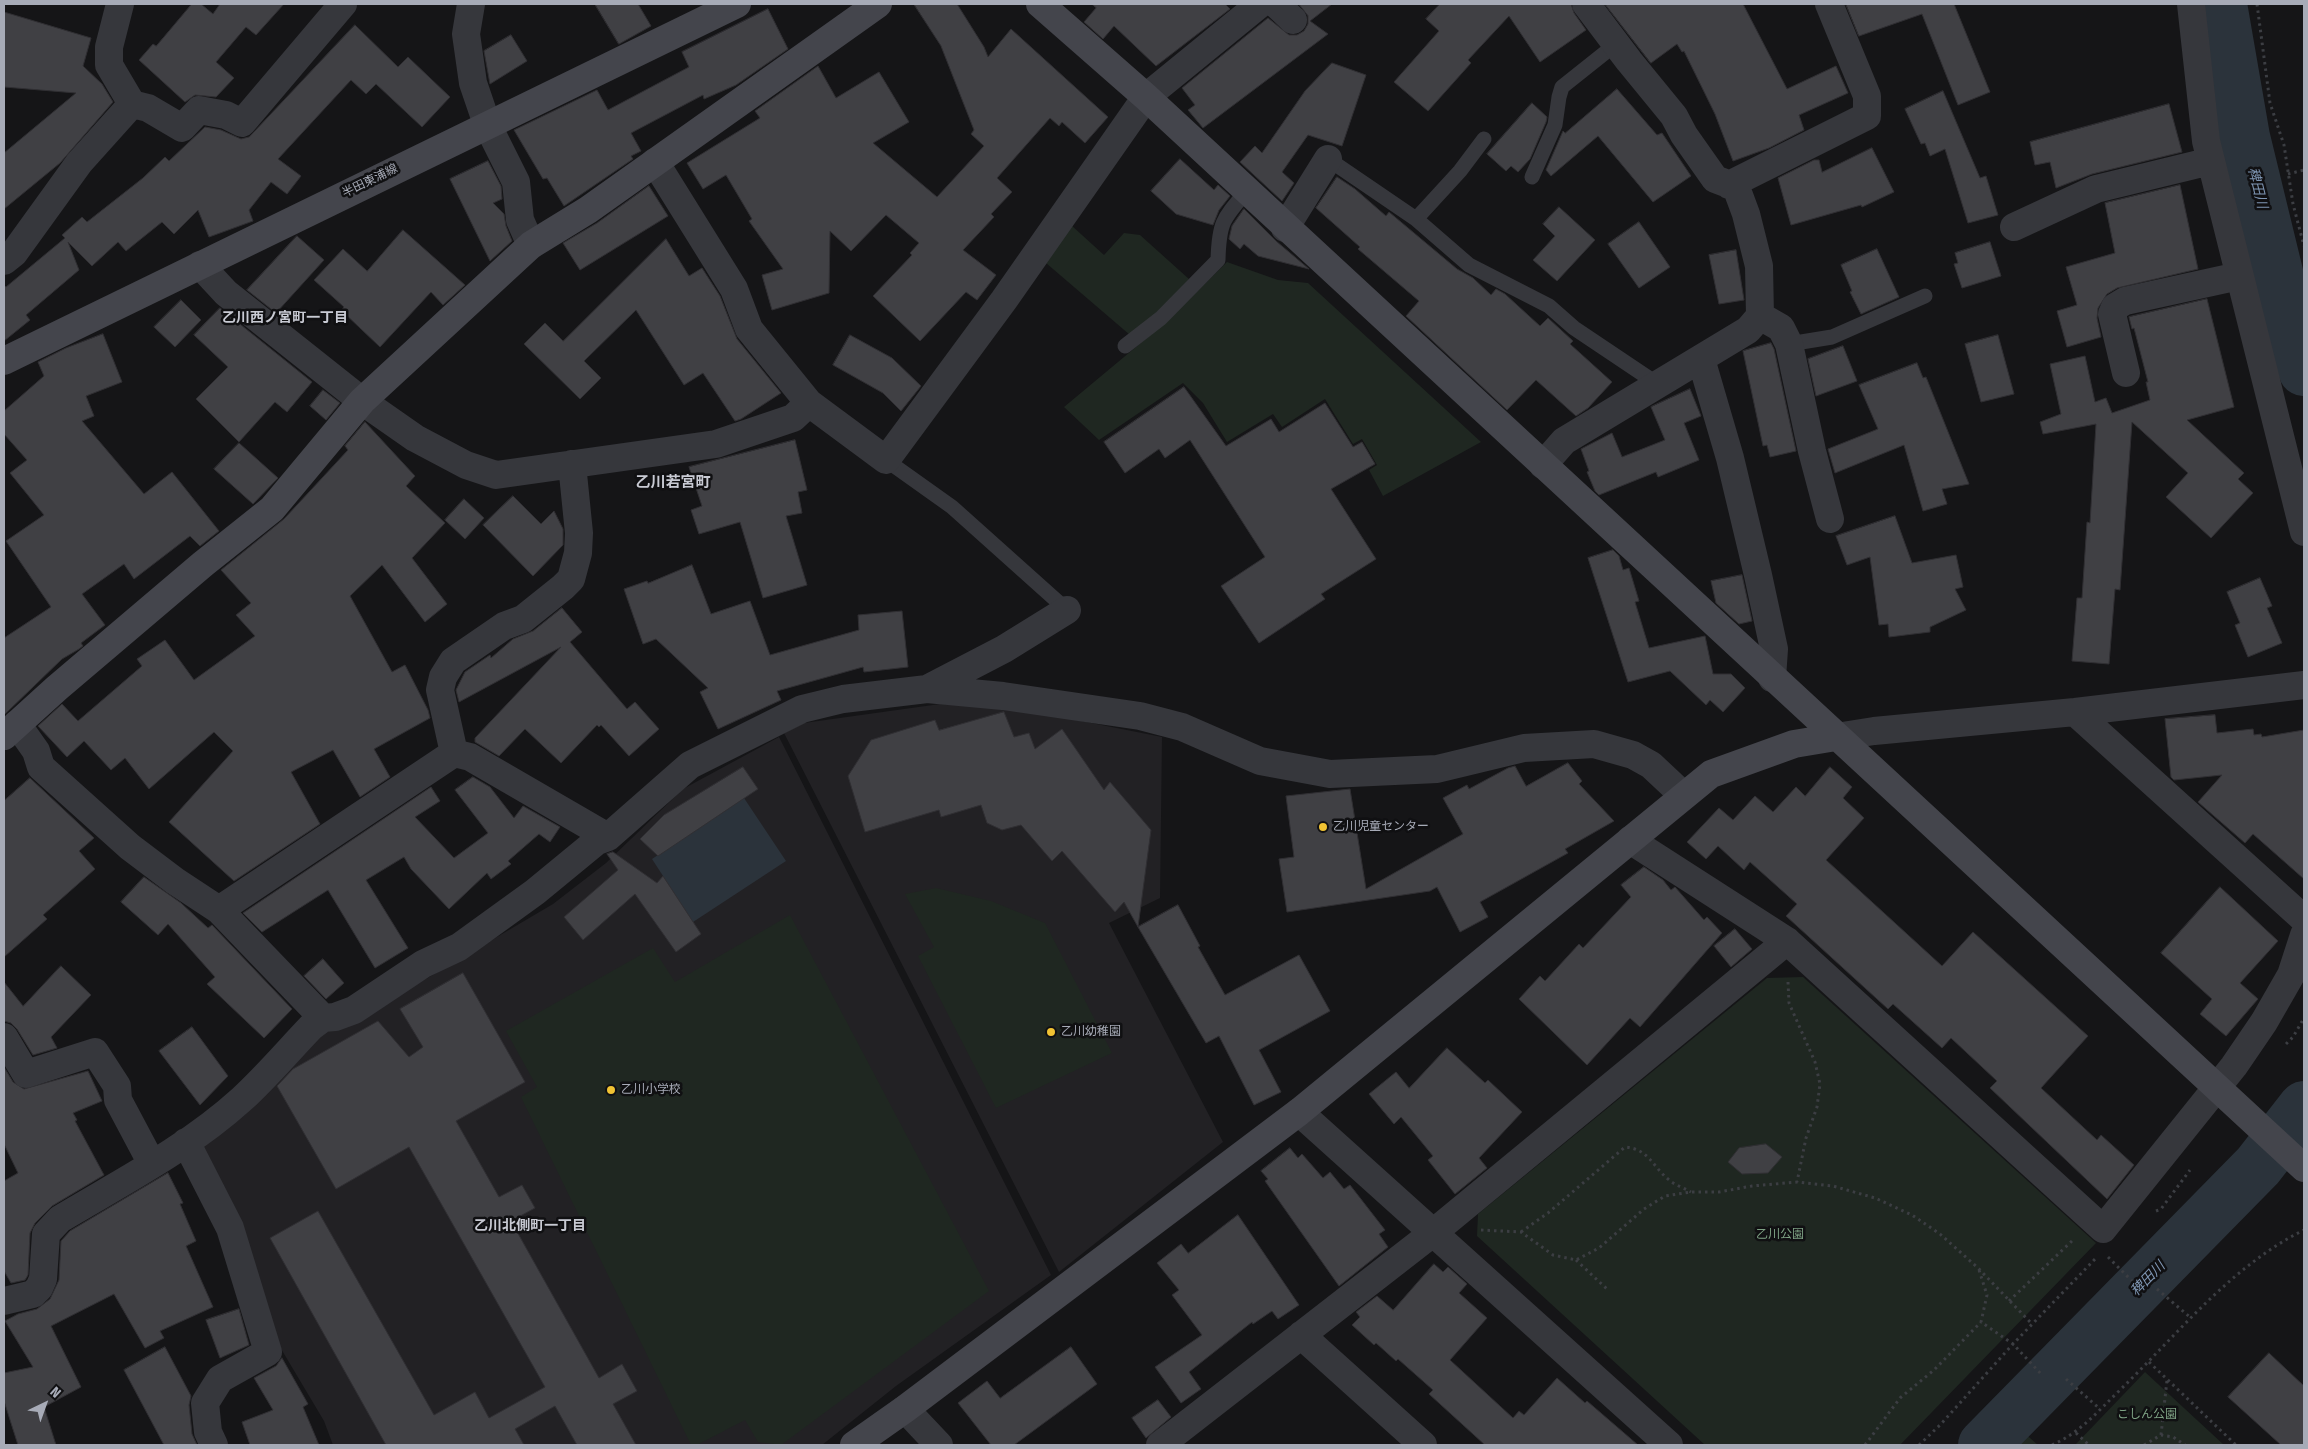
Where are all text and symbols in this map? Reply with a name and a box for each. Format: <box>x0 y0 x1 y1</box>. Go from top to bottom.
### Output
street label: 半田東浦線 <box>340 161 400 201</box>
water label: 稗田川 <box>2244 166 2270 210</box>
district label: 乙川西ノ宮町一丁目 <box>222 310 348 326</box>
district label: 乙川若宮町 <box>636 474 710 492</box>
place label: 乙川児童センター <box>1333 820 1429 834</box>
marker: 乙川児童センター <box>1317 821 1329 833</box>
place label: 乙川幼稚園 <box>1061 1025 1121 1039</box>
marker: 乙川幼稚園 <box>1045 1026 1057 1038</box>
place label: 乙川小学校 <box>621 1083 681 1097</box>
marker: 乙川小学校 <box>605 1084 617 1096</box>
district label: 乙川北側町一丁目 <box>474 1218 586 1234</box>
park label: 乙川公園 <box>1756 1228 1804 1242</box>
water label: 稗田川 <box>2127 1258 2169 1300</box>
north arrow <box>20 1379 70 1429</box>
text: N <box>47 1383 64 1402</box>
park label: こしん公園 <box>2117 1408 2177 1422</box>

